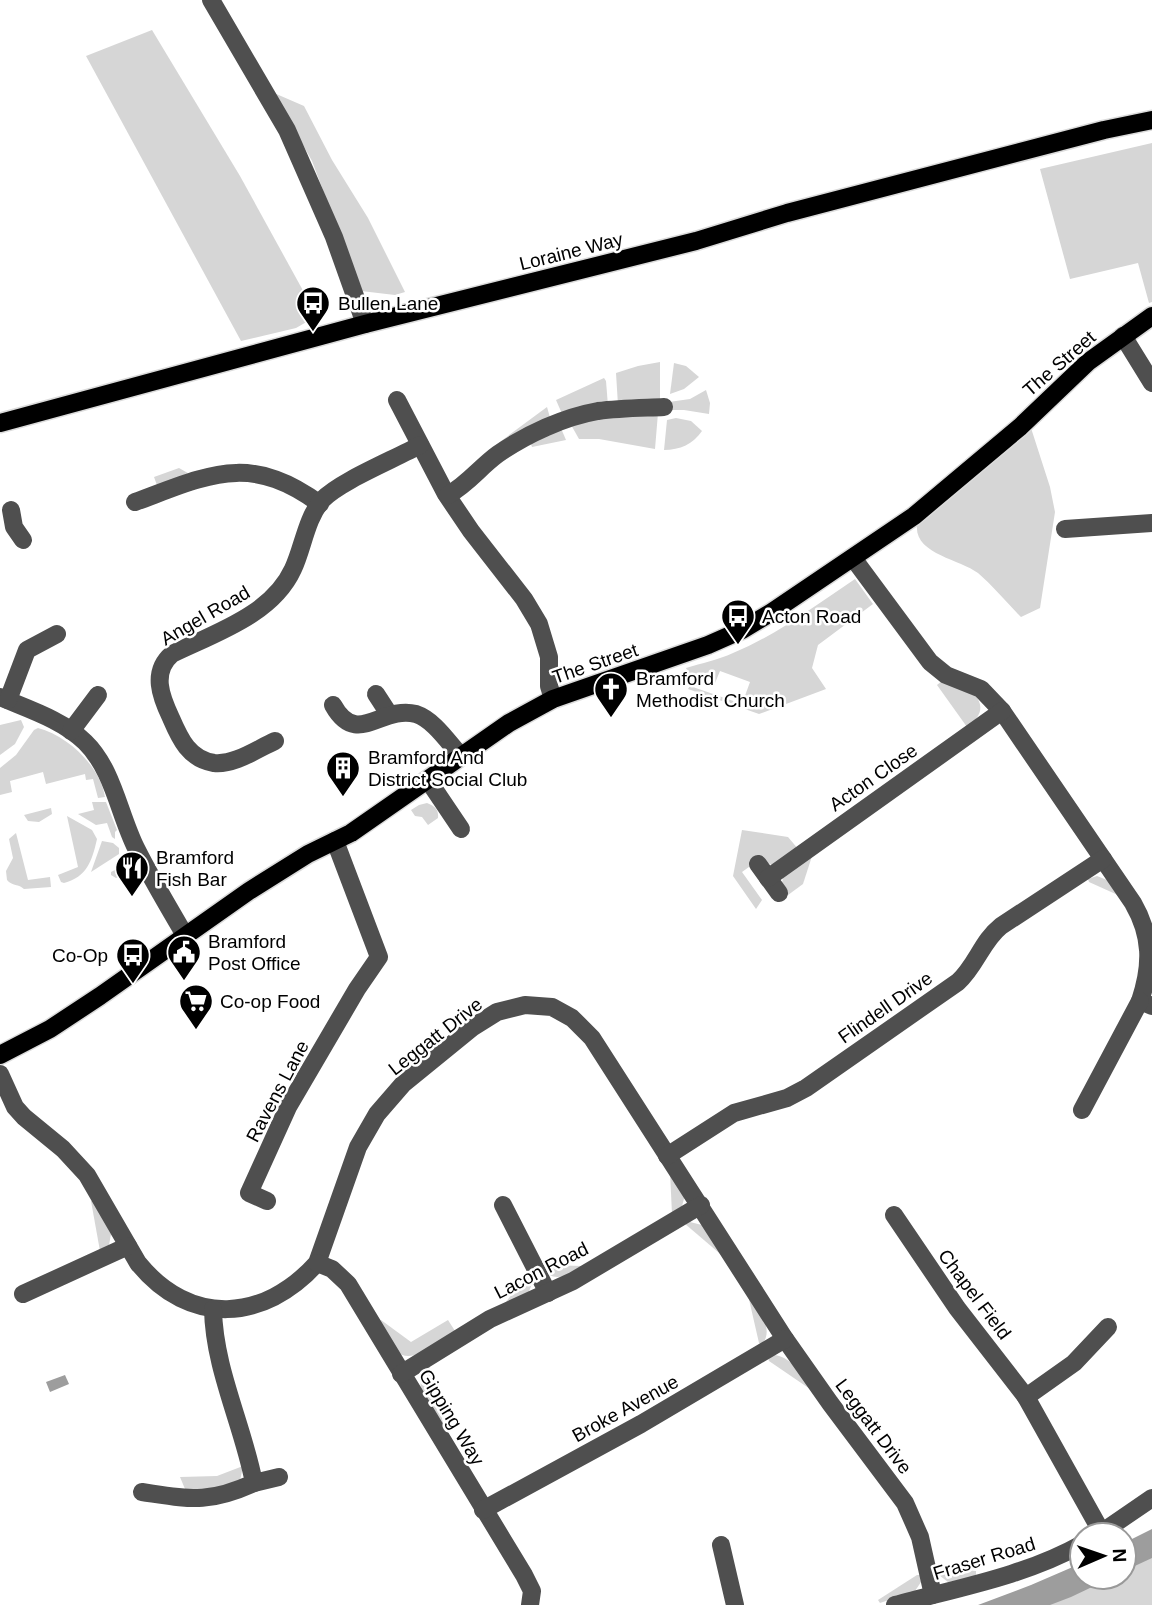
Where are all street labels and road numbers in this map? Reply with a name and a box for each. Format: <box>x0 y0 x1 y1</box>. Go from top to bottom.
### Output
street label: Loraine Way <box>517 228 626 274</box>
street label: The Street <box>1019 326 1100 400</box>
street label: Angel Road <box>157 582 253 649</box>
street label: The Street <box>550 639 641 688</box>
street label: Acton Close <box>825 739 921 815</box>
street label: Flindell Drive <box>834 967 936 1048</box>
street label: Leggatt Drive <box>384 993 486 1079</box>
street label: Ravens Lane <box>242 1037 313 1146</box>
street label: Lacon Road <box>491 1238 592 1303</box>
street label: Chapel Field <box>934 1245 1015 1343</box>
street label: Gipping Way <box>415 1366 489 1469</box>
street label: Broke Avenue <box>569 1371 682 1446</box>
street label: Leggatt Drive <box>831 1375 916 1478</box>
street label: Fraser Road <box>931 1533 1038 1584</box>

